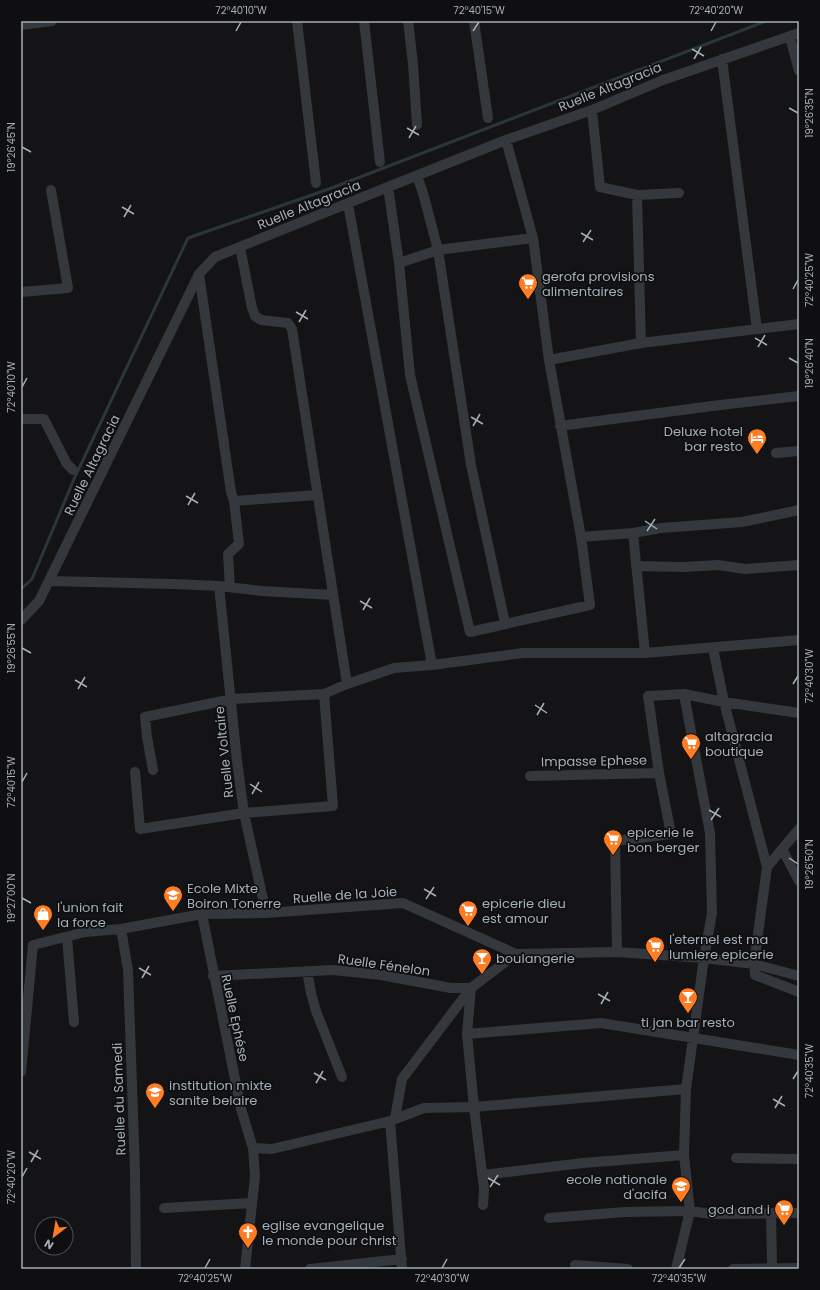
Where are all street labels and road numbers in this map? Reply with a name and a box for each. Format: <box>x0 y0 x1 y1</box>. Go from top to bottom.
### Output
street label: Ruelle Altagracia <box>555 58 665 116</box>
street label: Ruelle Altagracia <box>254 176 364 234</box>
street label: Ruelle Altagracia <box>59 411 125 519</box>
street label: Ruelle Voltaire <box>210 705 238 799</box>
street label: Impasse Ephese <box>541 751 647 771</box>
street label: Ruelle de la Joie <box>292 882 398 908</box>
street label: Ruelle Fénelon <box>337 949 431 981</box>
street label: Ruelle Ephése <box>216 973 254 1063</box>
street label: Ruelle du Samedi <box>108 1042 130 1156</box>

